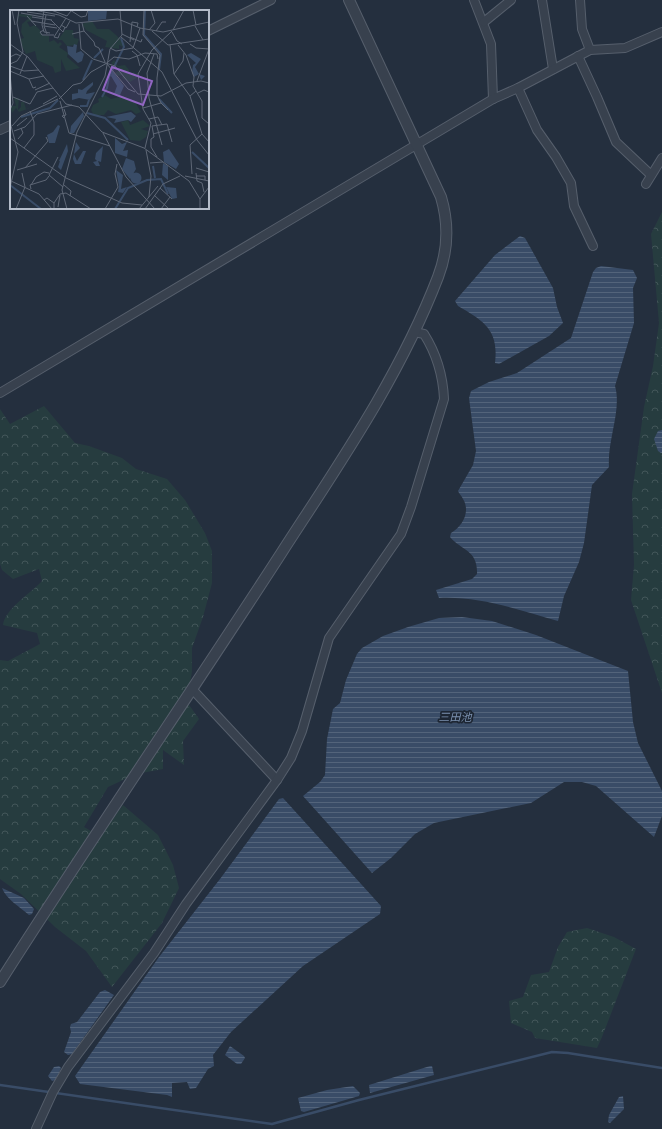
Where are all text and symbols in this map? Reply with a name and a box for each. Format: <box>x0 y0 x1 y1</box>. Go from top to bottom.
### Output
inset map <box>10 10 209 209</box>
water label: 三田池 <box>439 711 472 724</box>

